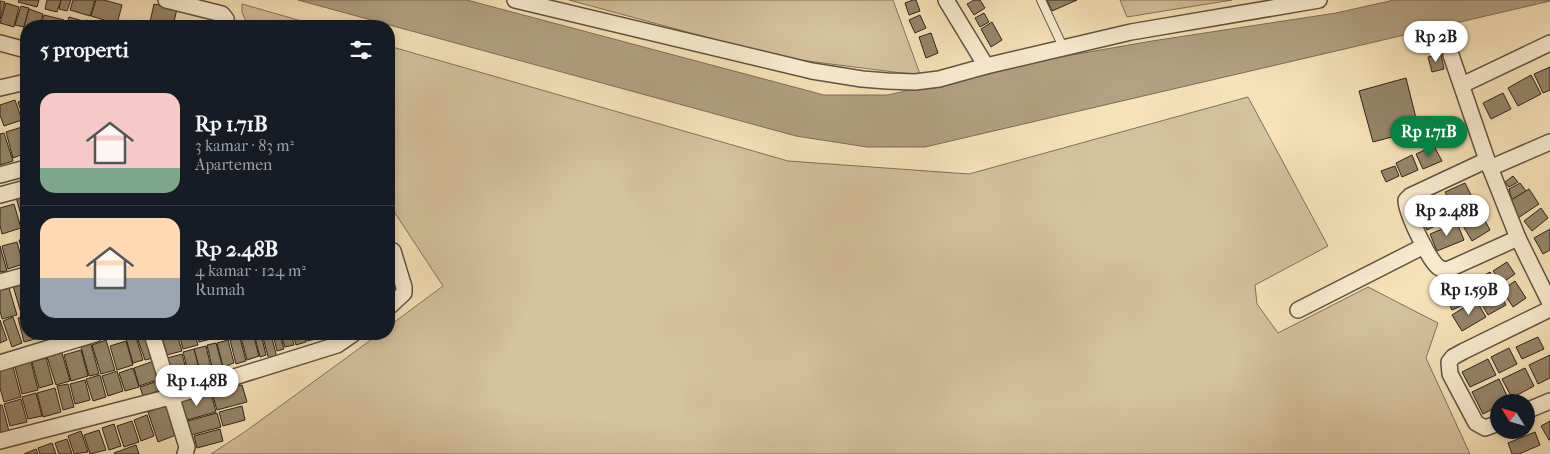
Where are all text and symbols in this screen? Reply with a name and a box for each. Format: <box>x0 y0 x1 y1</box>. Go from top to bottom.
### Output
pin: Rp 2B <box>1401 20 1471 63</box>
text: Rp 2B <box>1415 27 1457 46</box>
icon: filters <box>347 36 375 64</box>
text: 5 properti <box>40 38 129 62</box>
text: Rp 1.71B <box>195 112 268 136</box>
icon: home <box>80 113 140 173</box>
pin: Rp 1.71B <box>1377 116 1481 158</box>
text: Rp 1.71B <box>1401 122 1457 141</box>
text: 3 kamar · 83 m² <box>195 136 294 155</box>
text: Apartemen <box>195 155 272 174</box>
pin: Rp 2.48B <box>1395 194 1499 237</box>
text: Rp 2.48B <box>1415 201 1479 220</box>
text: Rp 2.48B <box>195 237 278 261</box>
icon: home <box>80 238 140 298</box>
text: 4 kamar · 124 m² <box>195 261 306 280</box>
pin: Rp 1.59B <box>1417 274 1521 316</box>
text: Rumah <box>195 280 245 299</box>
text: Rp 1.59B <box>1440 280 1498 299</box>
pin: Rp 1.48B <box>145 364 249 407</box>
text: Rp 1.48B <box>167 371 227 390</box>
north arrow <box>1490 394 1535 439</box>
map controls <box>1490 394 1535 439</box>

